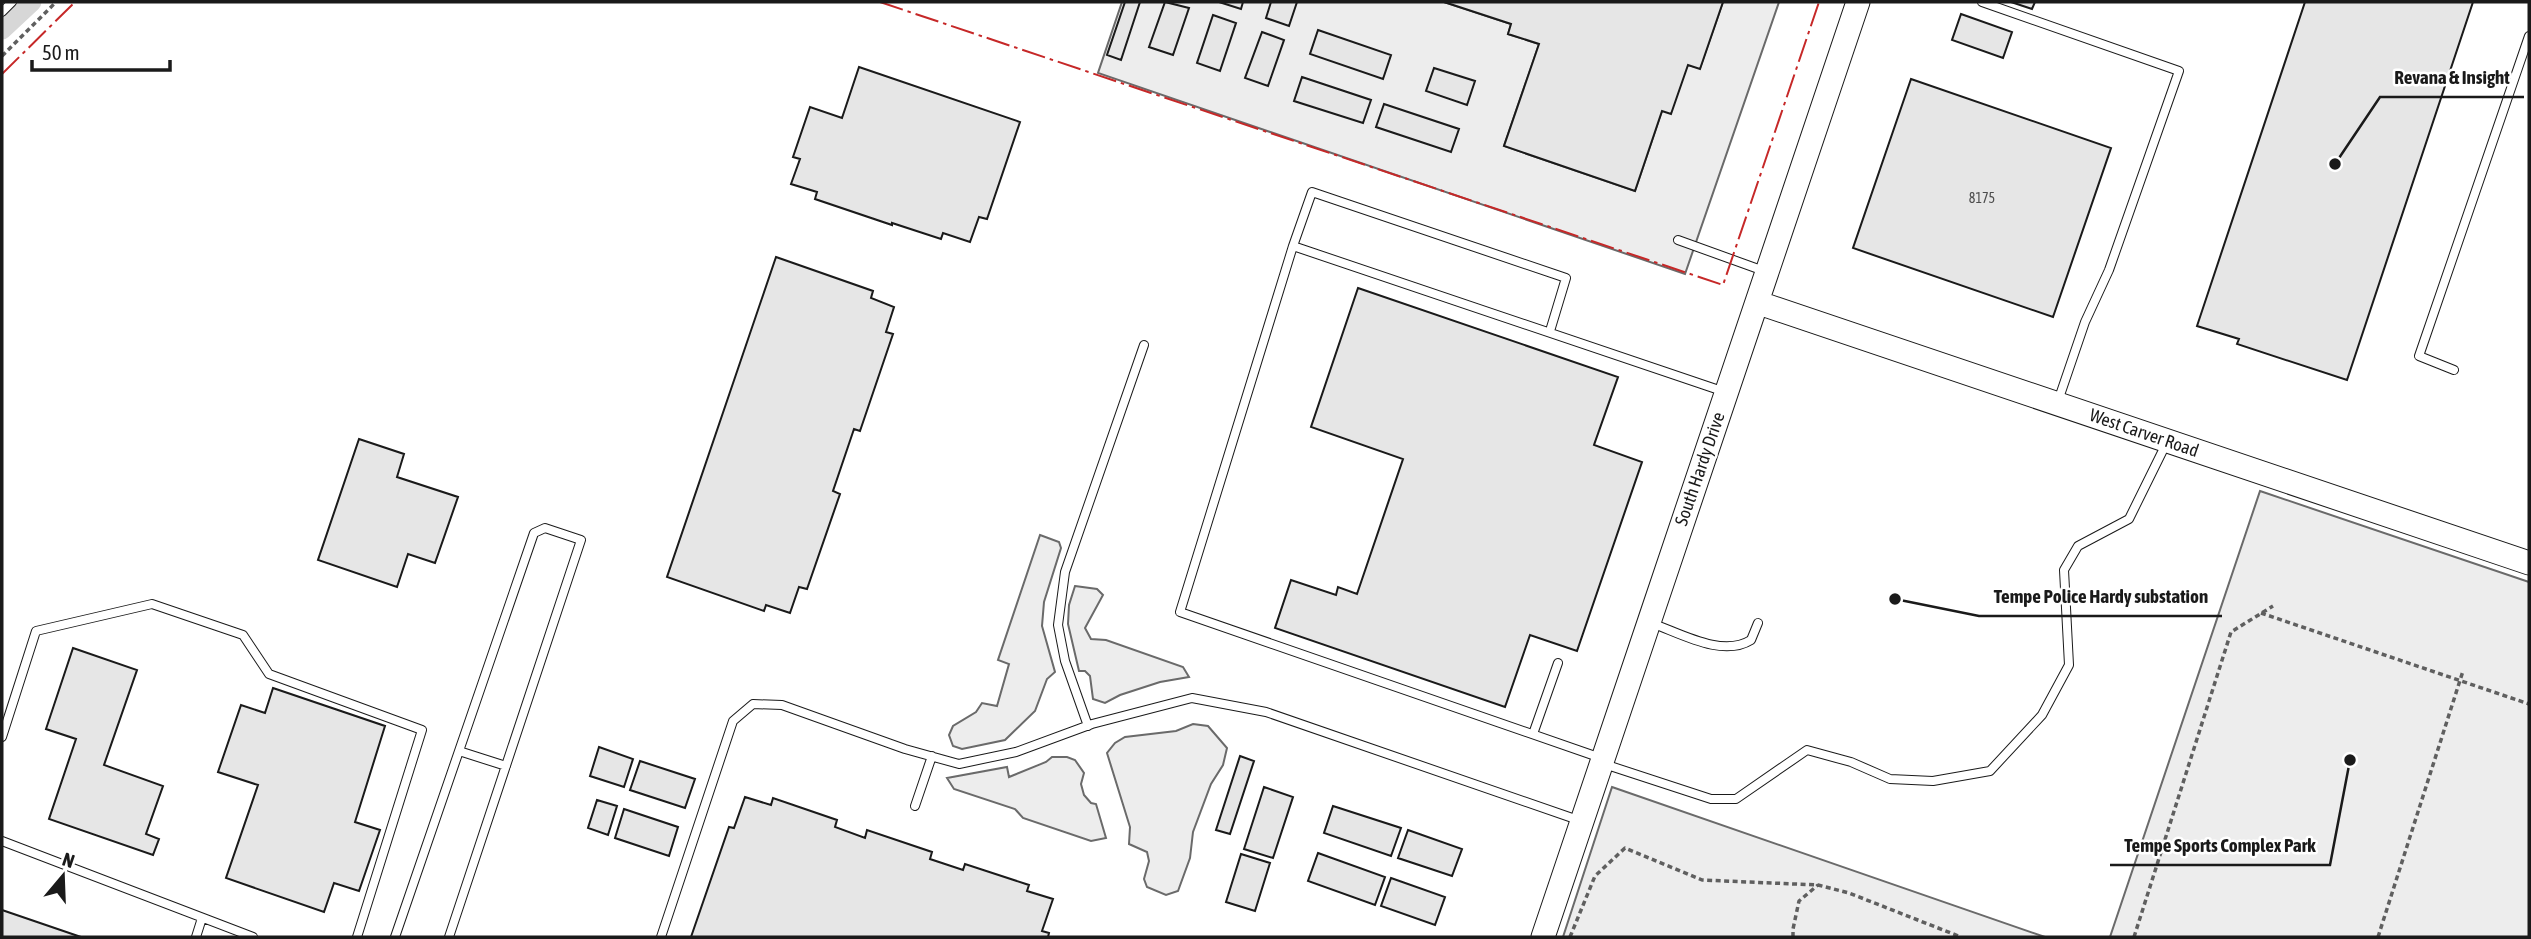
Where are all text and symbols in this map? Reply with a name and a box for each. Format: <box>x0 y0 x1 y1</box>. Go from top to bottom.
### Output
scale bar <box>32 28 170 72</box>
text: 50 m <box>42 40 80 64</box>
callout: Revana & Insight <box>2380 57 2524 97</box>
text: Revana & Insight <box>2394 66 2510 88</box>
house number: 8175 <box>1969 190 1995 206</box>
street label: West Carver Road <box>2087 404 2201 461</box>
street label: South Hardy Drive <box>1670 409 1729 528</box>
callout: Tempe Police Hardy substation <box>1979 576 2222 616</box>
text: Tempe Police Hardy substation <box>1994 585 2208 607</box>
callout: Tempe Sports Complex Park <box>2110 825 2330 865</box>
text: Tempe Sports Complex Park <box>2124 834 2316 856</box>
north arrow <box>28 841 98 911</box>
text: N <box>60 848 77 872</box>

